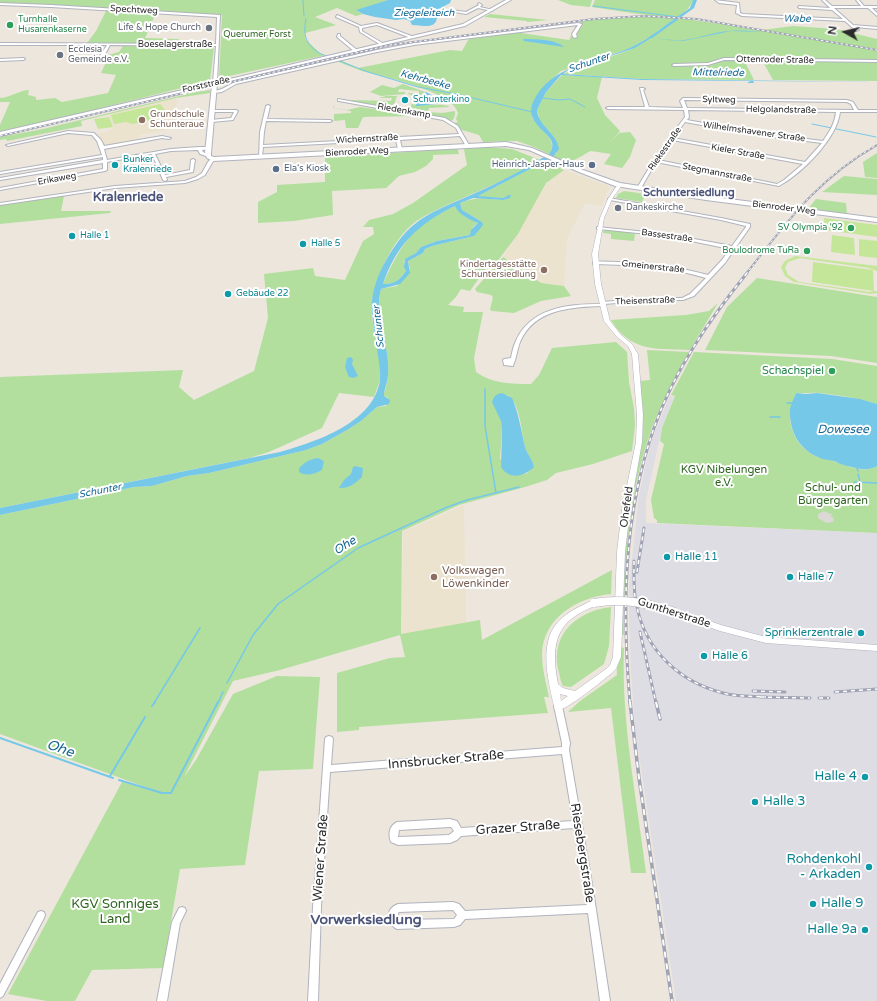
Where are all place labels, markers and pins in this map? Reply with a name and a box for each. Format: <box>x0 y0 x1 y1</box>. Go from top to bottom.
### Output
place label: Turnhalle Husarenkaserne <box>18 15 87 36</box>
marker: Turnhalle Husarenkaserne <box>5 20 15 30</box>
place label: Life & Hope Church <box>118 23 201 33</box>
marker: Life & Hope Church <box>204 23 214 33</box>
place label: Ecclesia Gemeinde e.V. <box>68 45 129 66</box>
marker: Ecclesia Gemeinde e.V. <box>55 50 65 60</box>
marker: Schunterkino <box>400 95 410 105</box>
place label: Schunterkino <box>413 95 470 105</box>
place label: Grundschule Schunteraue <box>150 110 204 131</box>
marker: Grundschule Schunteraue <box>137 115 147 125</box>
place label: Bunker Kralenriede <box>123 155 172 176</box>
marker: Bunker Kralenriede <box>110 160 120 170</box>
place label: Heinrich-Jasper-Haus <box>492 160 584 170</box>
marker: Heinrich-Jasper-Haus <box>587 160 597 170</box>
marker: Ela‘s Kiosk <box>271 164 281 174</box>
place label: Ela‘s Kiosk <box>284 164 329 174</box>
marker: Dankeskirche <box>613 203 623 213</box>
place label: Dankeskirche <box>626 203 683 213</box>
place label: SV Olympia '92 <box>778 223 843 233</box>
marker: SV Olympia '92 <box>846 223 856 233</box>
marker: Halle 1 <box>67 231 77 241</box>
place label: Halle 1 <box>80 231 109 241</box>
marker: Halle 5 <box>298 239 308 249</box>
place label: Halle 5 <box>311 239 340 249</box>
place label: Boulodrome TuRa <box>722 246 799 256</box>
marker: Boulodrome TuRa <box>802 246 812 256</box>
place label: Kindertagesstätte Schuntersiedlung <box>460 260 536 281</box>
marker: Kindertagesstätte Schuntersiedlung <box>539 265 549 275</box>
marker: Gebäude 22 <box>223 289 233 299</box>
place label: Gebäude 22 <box>236 289 289 299</box>
place label: Schachspiel <box>762 364 824 378</box>
marker: Schachspiel <box>827 366 837 376</box>
place label: Halle 11 <box>675 550 718 564</box>
marker: Halle 11 <box>662 552 672 562</box>
place label: Volkswagen Löwenkinder <box>442 564 509 590</box>
place label: Halle 7 <box>798 570 834 584</box>
marker: Volkswagen Löwenkinder <box>429 572 439 582</box>
marker: Halle 7 <box>785 572 795 582</box>
place label: Sprinklerzentrale <box>765 626 853 640</box>
marker: Sprinklerzentrale <box>856 628 866 638</box>
place label: Halle 6 <box>712 649 748 663</box>
marker: Halle 6 <box>699 651 709 661</box>
place label: Halle 4 <box>815 769 857 785</box>
marker: Halle 4 <box>860 772 870 782</box>
place label: Halle 3 <box>763 794 805 810</box>
marker: Halle 3 <box>750 797 760 807</box>
place label: Rohdenkohl - Arkaden <box>786 852 861 883</box>
marker: Rohdenkohl - Arkaden <box>864 862 874 872</box>
place label: Halle 9 <box>821 896 863 912</box>
marker: Halle 9 <box>808 899 818 909</box>
place label: Halle 9a <box>807 922 857 938</box>
marker: Halle 9a <box>860 925 870 935</box>

